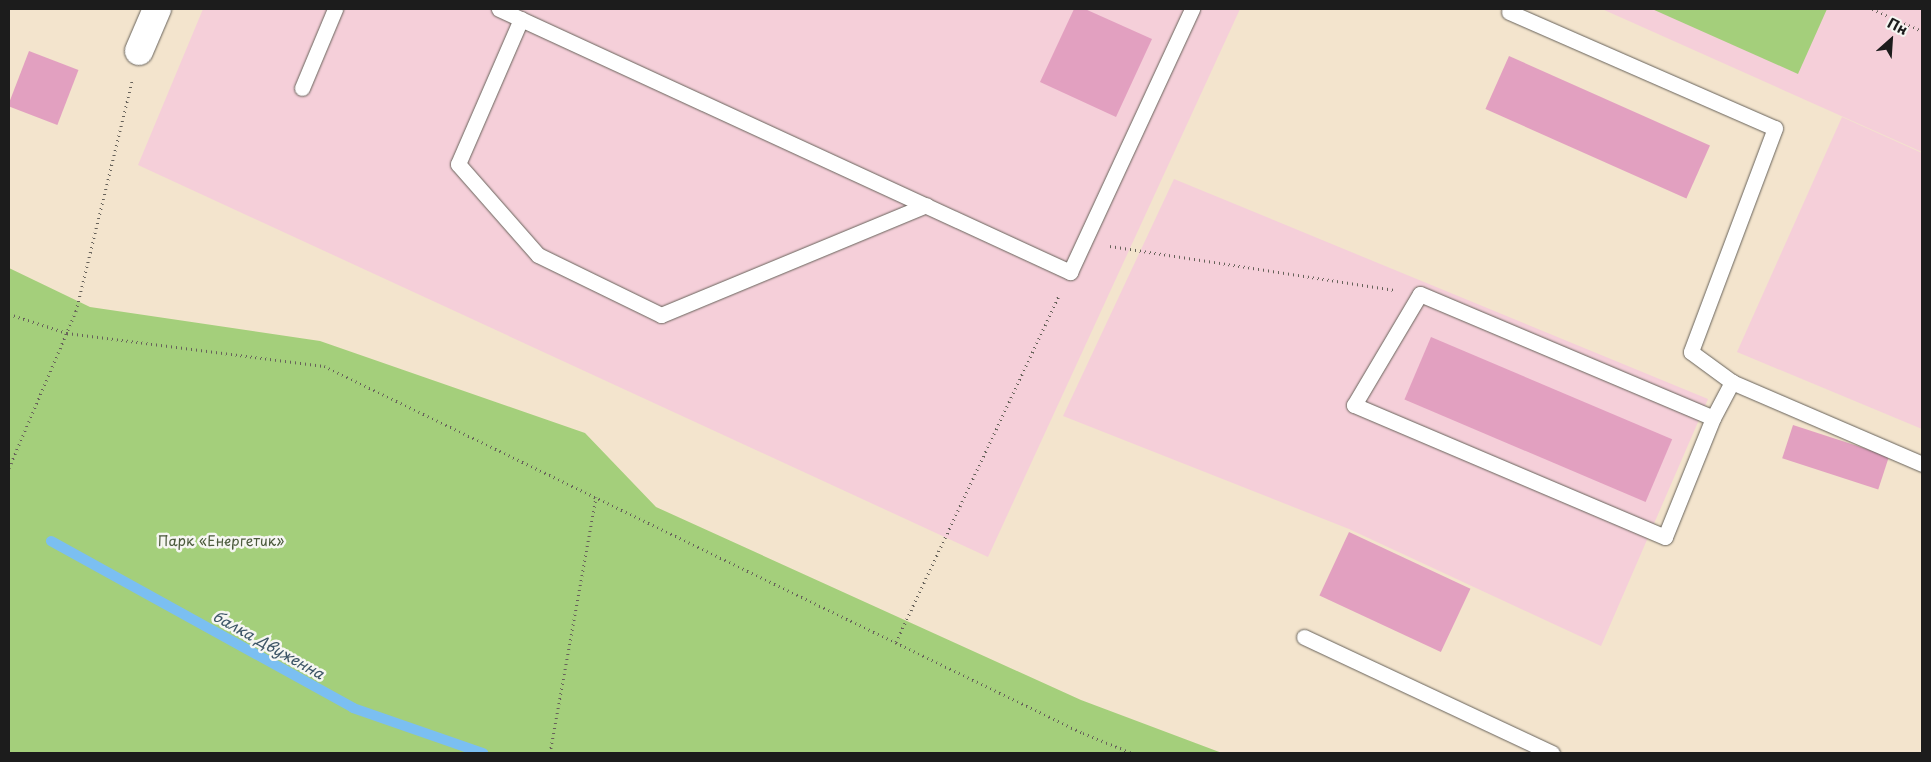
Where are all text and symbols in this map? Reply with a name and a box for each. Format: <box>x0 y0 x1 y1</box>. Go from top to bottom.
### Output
text: Пн <box>1884 12 1912 40</box>
north arrow <box>1866 15 1916 65</box>
park label: Парк «Енергетик» <box>158 533 284 549</box>
water label: балка Двуженна <box>210 606 328 682</box>

